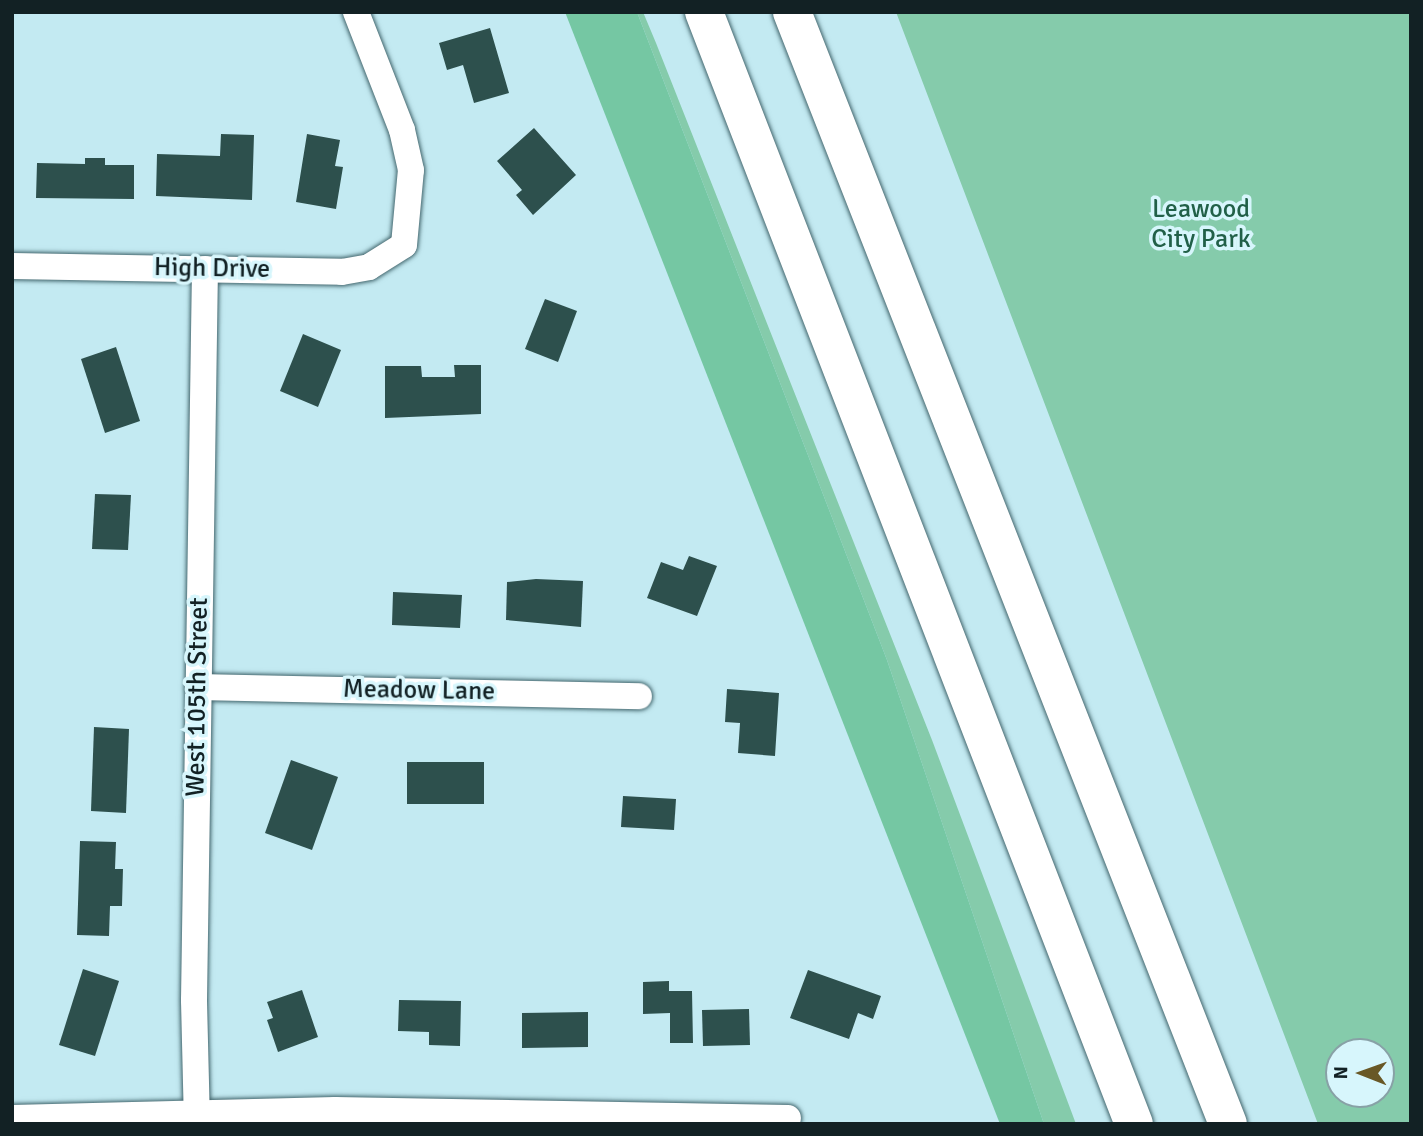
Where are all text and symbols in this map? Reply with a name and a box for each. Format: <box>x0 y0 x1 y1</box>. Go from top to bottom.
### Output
park label: Leawood City Park <box>1151 194 1251 256</box>
street label: High Drive <box>154 252 270 286</box>
street label: West 105th Street <box>181 597 215 797</box>
street label: Meadow Lane <box>343 674 495 708</box>
north arrow <box>1325 1038 1395 1108</box>
text: N <box>1329 1066 1353 1079</box>

